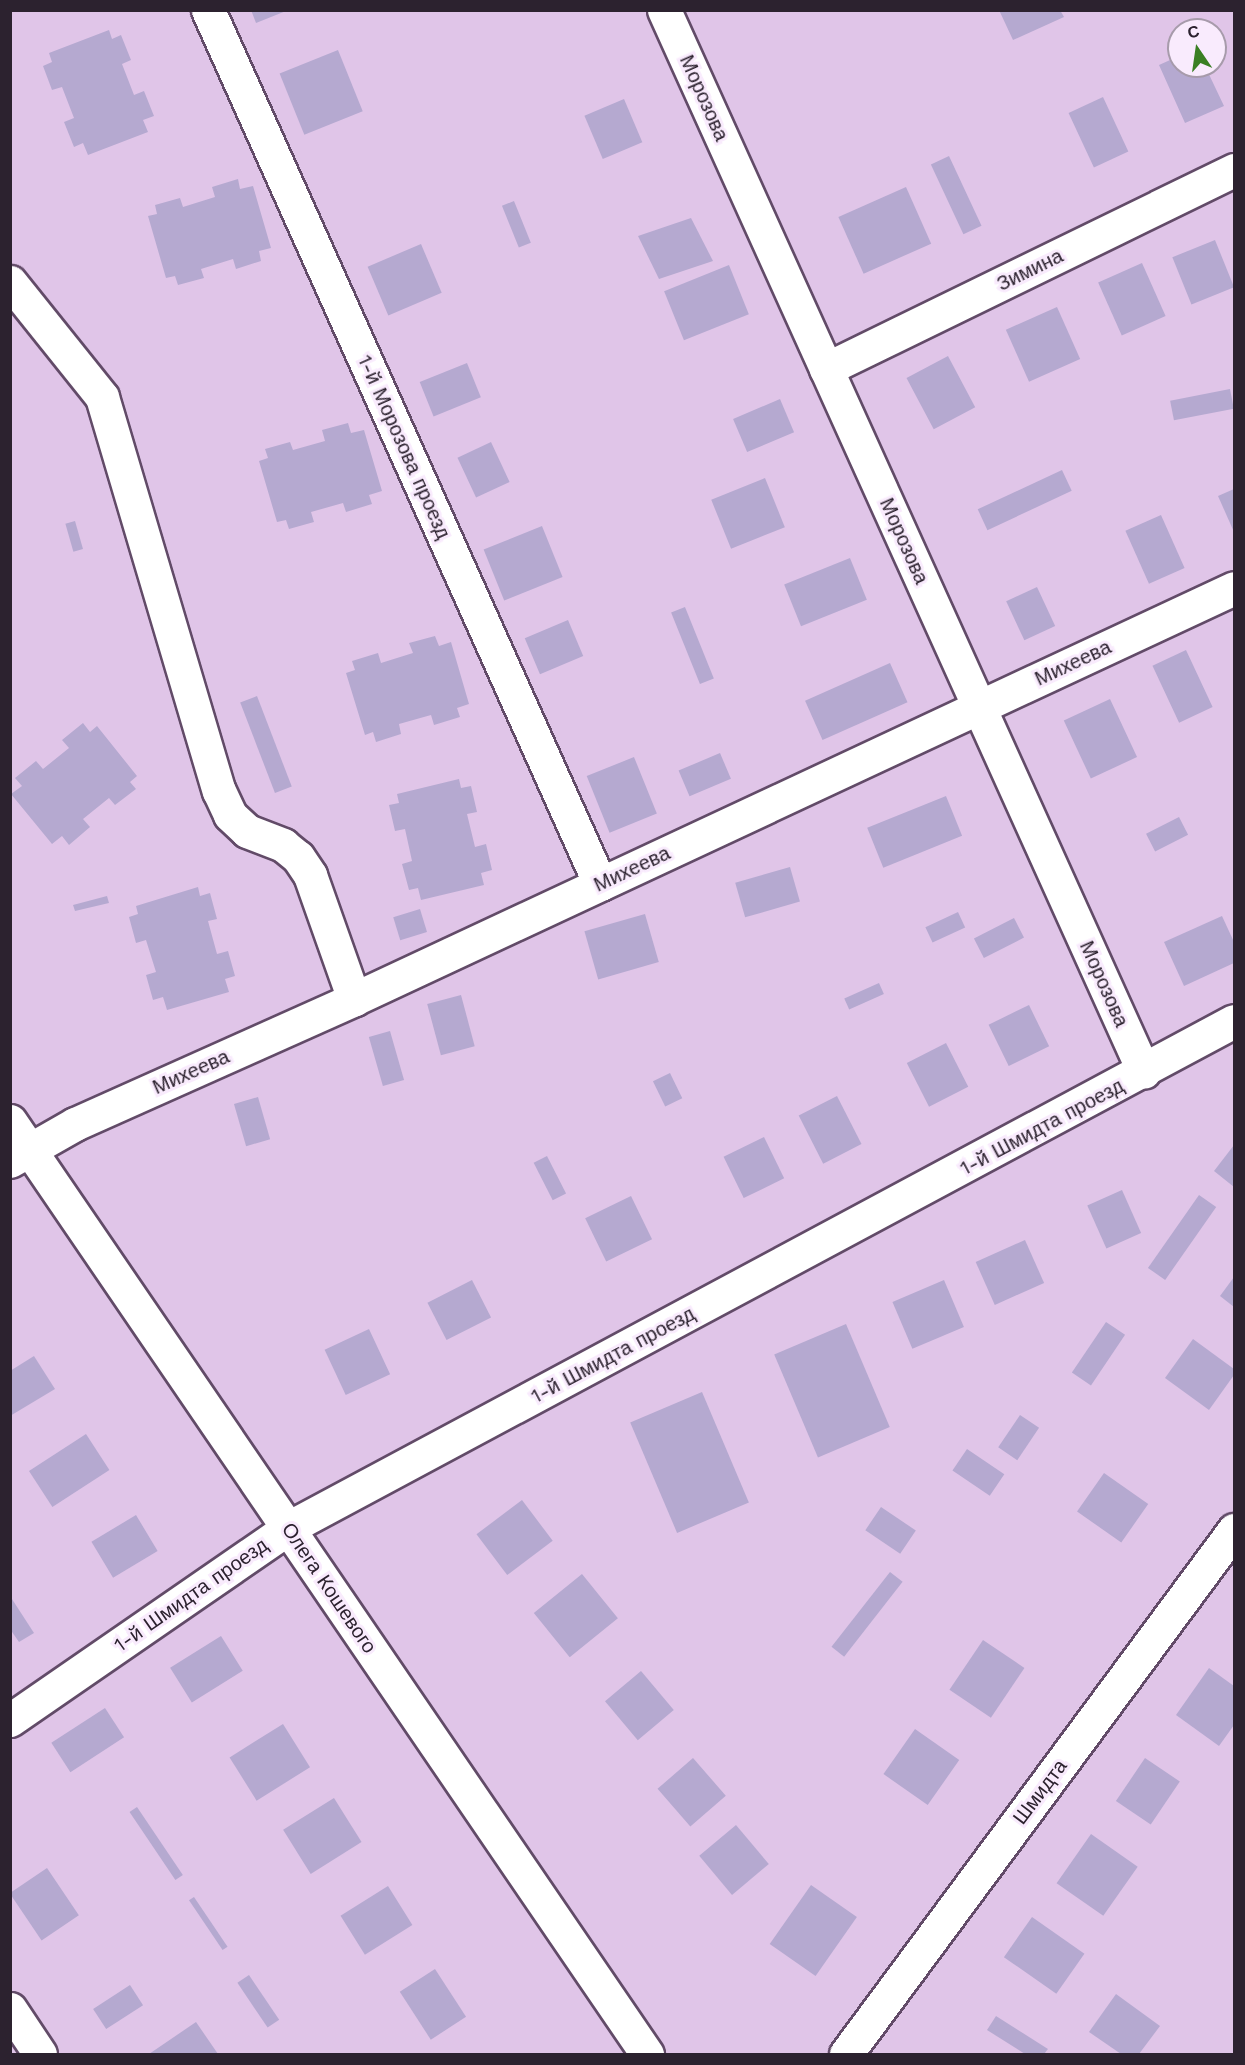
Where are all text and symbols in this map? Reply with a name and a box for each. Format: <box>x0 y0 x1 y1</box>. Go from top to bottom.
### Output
north arrow <box>1167 18 1227 78</box>
text: С <box>1186 21 1201 42</box>
street label: Морозова <box>674 51 734 145</box>
street label: Зимина <box>993 244 1067 296</box>
street label: 1-й Морозова проезд <box>353 351 455 543</box>
street label: Морозова <box>874 494 934 588</box>
street label: Михеева <box>1031 635 1115 691</box>
street label: Михеева <box>590 841 674 897</box>
street label: Морозова <box>1074 937 1134 1031</box>
street label: Михеева <box>149 1044 233 1100</box>
street label: 1-й Шмидта проезд <box>956 1074 1128 1180</box>
street label: 1-й Шмидта проезд <box>527 1302 699 1408</box>
street label: Олега Кошевого <box>276 1518 382 1658</box>
street label: 1-й Шмидта проезд <box>110 1533 272 1657</box>
street label: Шмидта <box>1008 1755 1072 1829</box>

